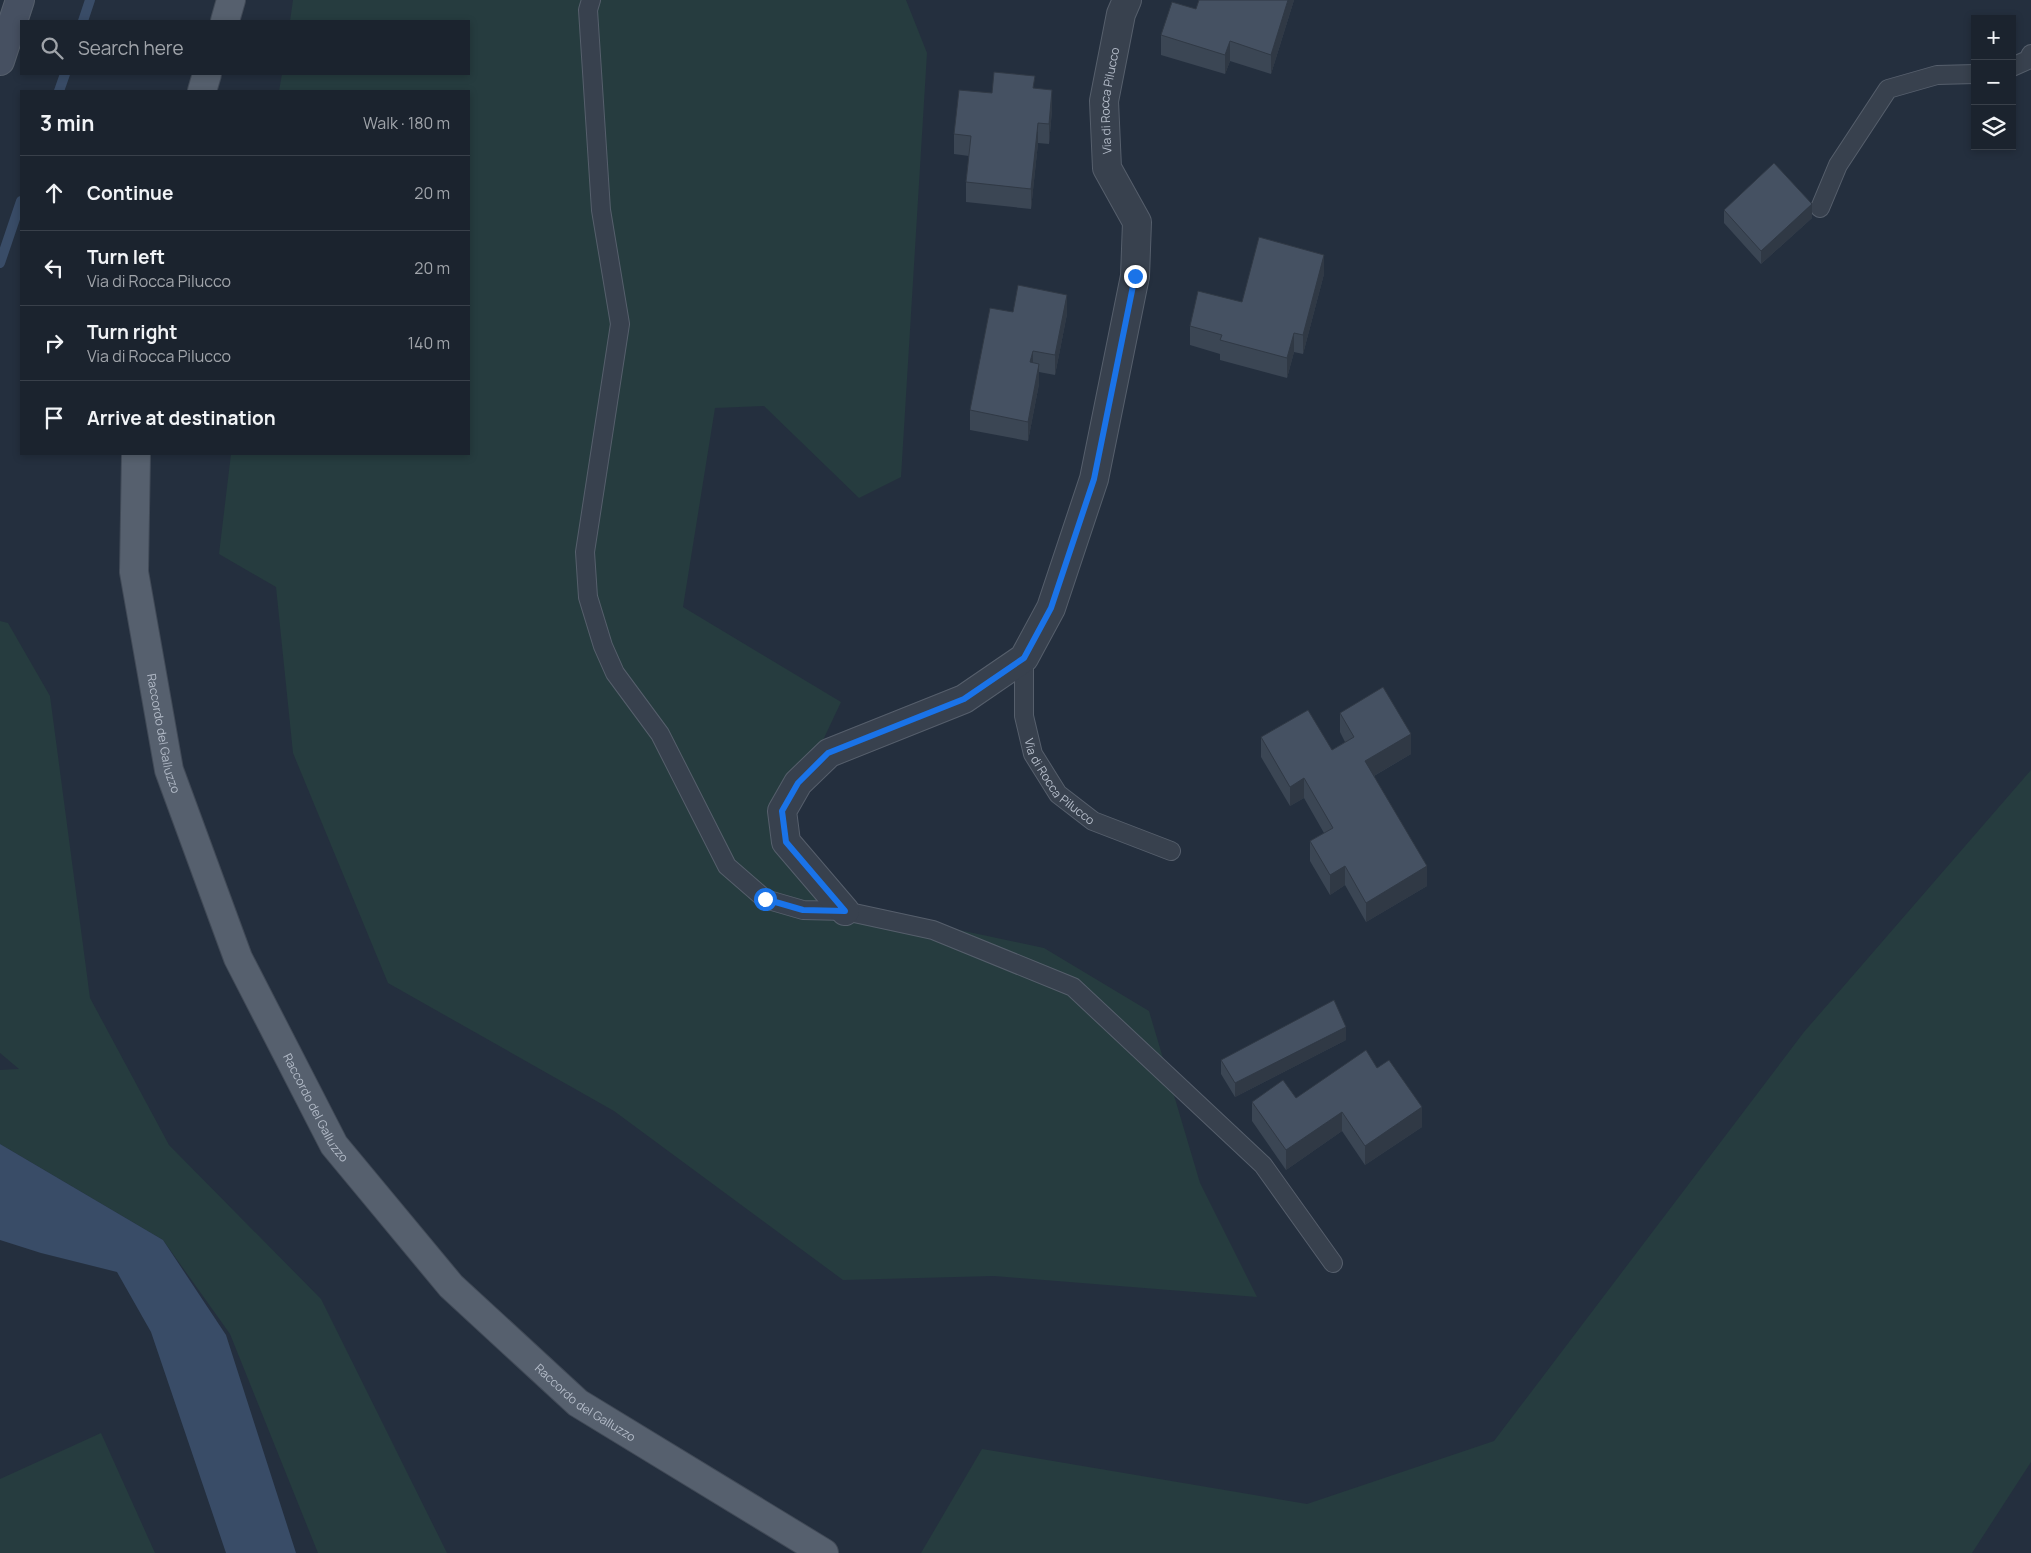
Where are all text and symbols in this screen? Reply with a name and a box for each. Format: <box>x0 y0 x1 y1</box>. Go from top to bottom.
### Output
map controls <box>1971 15 2016 150</box>
button: + <box>1971 15 2016 60</box>
search box <box>20 20 470 75</box>
icon: search <box>38 34 66 62</box>
text: Search here <box>78 35 184 61</box>
street label: Via di Rocca Pilucco <box>1095 46 1123 155</box>
button: − <box>1971 60 2016 105</box>
button: layers <box>1971 105 2016 150</box>
text: 3 min <box>40 109 94 137</box>
text: Walk · 180 m <box>363 112 450 134</box>
icon: ahead <box>40 179 68 207</box>
text: Continue <box>87 180 173 206</box>
text: 20 m <box>414 182 450 204</box>
text: Turn left <box>87 244 165 270</box>
icon: left <box>40 254 68 282</box>
text: 20 m <box>414 257 450 279</box>
route end <box>1124 265 1147 288</box>
text: Via di Rocca Pilucco <box>87 270 231 292</box>
text: Turn right <box>87 319 177 345</box>
icon: right <box>40 329 68 357</box>
text: 140 m <box>408 332 450 354</box>
text: Via di Rocca Pilucco <box>87 345 231 367</box>
icon: arrive <box>40 404 68 432</box>
text: Arrive at destination <box>87 405 276 431</box>
street label: Raccordo del Galluzzo <box>144 672 185 795</box>
street label: Via di Rocca Pilucco <box>1021 736 1099 828</box>
route start <box>754 888 777 911</box>
street label: Raccordo del Galluzzo <box>280 1050 353 1165</box>
street label: Raccordo del Galluzzo <box>532 1359 639 1445</box>

